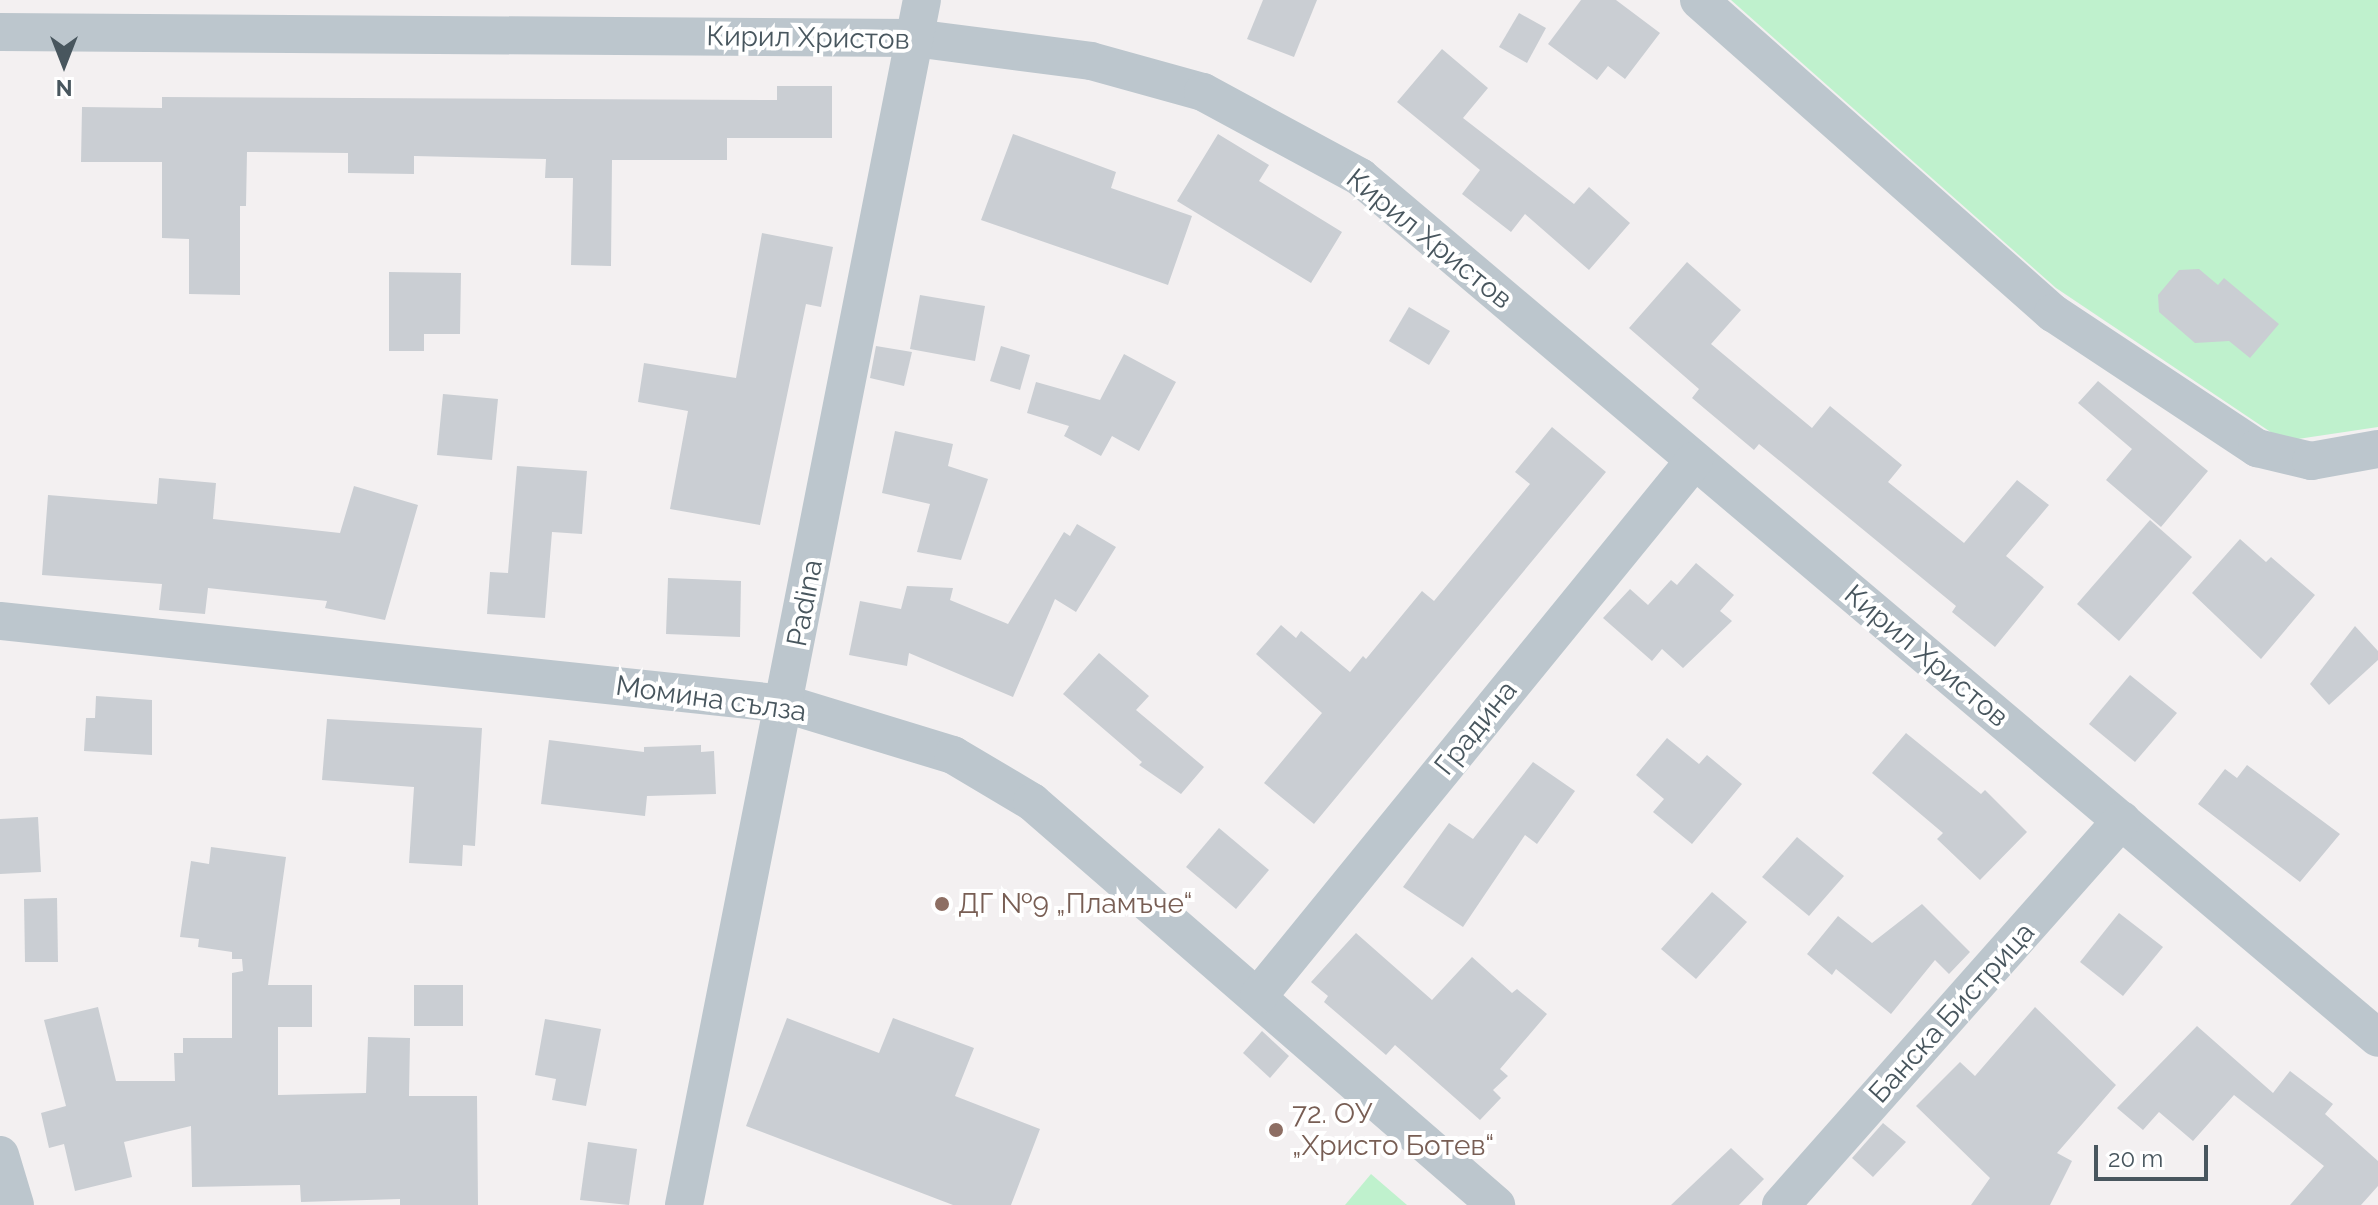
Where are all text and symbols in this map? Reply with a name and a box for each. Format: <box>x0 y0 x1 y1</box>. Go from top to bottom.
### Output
street label: Кирил Христов <box>706 19 910 57</box>
north arrow <box>24 24 104 104</box>
text: N <box>56 75 72 101</box>
street label: Кирил Христов <box>1339 162 1519 316</box>
street label: Padina <box>780 557 830 649</box>
street label: Кирил Христов <box>1837 578 2015 734</box>
street label: Момина сълза <box>614 669 808 729</box>
street label: Градина <box>1428 674 1524 782</box>
place label: ДГ №9 „Пламъче“ <box>958 887 1192 921</box>
marker: ДГ №9 „Пламъче“ <box>933 895 951 913</box>
street label: Банска Бистрица <box>1862 916 2042 1110</box>
place label: 72. ОУ „Христо Ботев“ <box>1292 1097 1494 1163</box>
marker: 72. ОУ „Христо Ботев“ <box>1267 1121 1285 1139</box>
scale bar <box>2098 1129 2212 1179</box>
text: 20 m <box>2108 1144 2163 1173</box>

